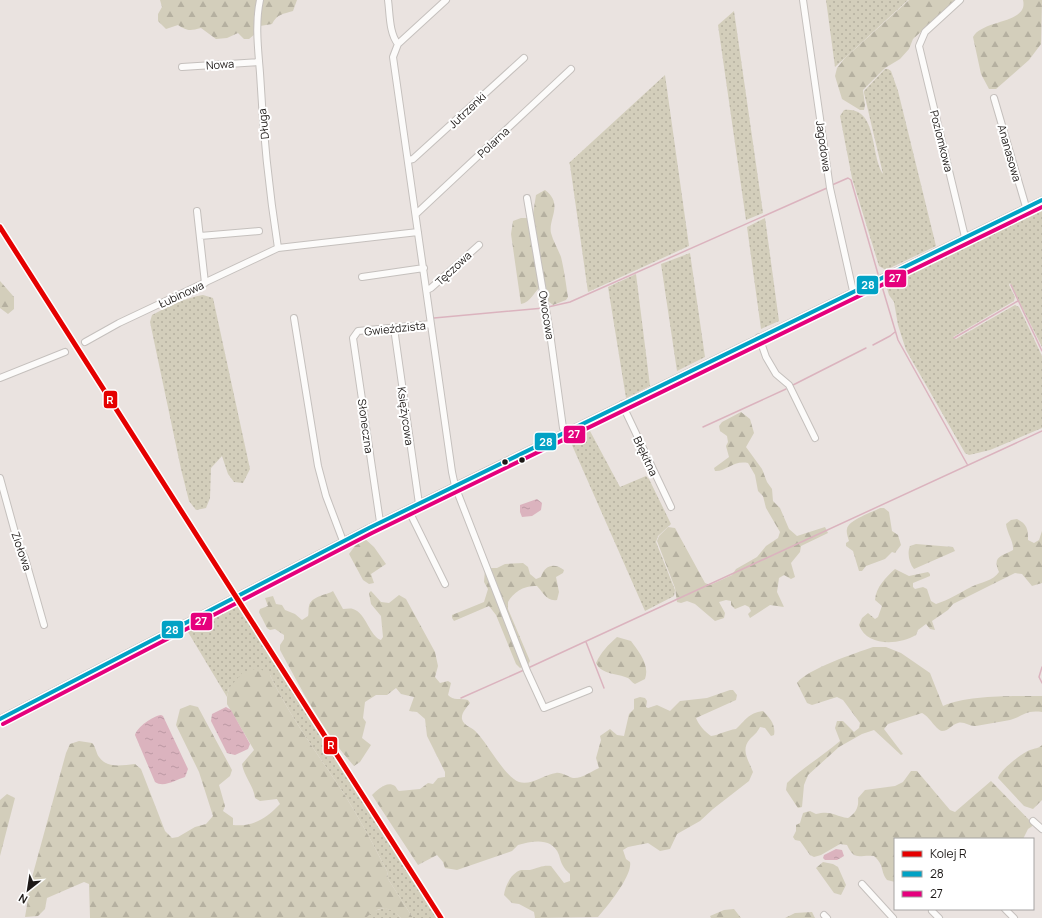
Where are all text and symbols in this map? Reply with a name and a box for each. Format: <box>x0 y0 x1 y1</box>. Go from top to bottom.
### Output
street label: Nowa <box>205 56 235 72</box>
street label: Jutrzenki <box>445 89 489 131</box>
street label: Długa <box>254 108 272 140</box>
street label: Poziomkowa <box>927 109 957 173</box>
street label: Jagodowa <box>813 120 835 172</box>
street label: Polarna <box>474 123 512 161</box>
street label: Ananasowa <box>995 123 1025 183</box>
street label: Tęczowa <box>432 247 474 289</box>
line badge: 27 <box>884 269 907 288</box>
text: 27 <box>889 270 901 285</box>
line badge: 28 <box>856 275 879 295</box>
street label: Łubinowa <box>156 277 206 311</box>
text: 28 <box>861 277 875 292</box>
street label: Owocowa <box>536 290 558 340</box>
street label: Gwieździsta <box>363 317 427 339</box>
street label: Księżycowa <box>394 386 418 446</box>
line badge: R <box>103 390 118 409</box>
text: R <box>106 392 114 407</box>
street label: Słoneczna <box>355 398 377 454</box>
line badge: 27 <box>563 425 586 444</box>
text: 27 <box>568 426 580 441</box>
line badge: 28 <box>534 432 557 451</box>
text: 28 <box>539 434 553 449</box>
street label: Błękitna <box>630 434 662 478</box>
unlabelled marker <box>517 455 527 465</box>
unlabelled marker <box>500 457 510 467</box>
street label: Ziołowa <box>8 530 36 572</box>
line badge: 27 <box>190 612 213 631</box>
text: 27 <box>195 613 207 628</box>
line badge: 28 <box>161 620 184 639</box>
text: 28 <box>165 622 179 637</box>
line badge: R <box>323 736 338 755</box>
text: R <box>327 737 335 752</box>
legend <box>894 838 1034 910</box>
text: Kolej R <box>930 845 967 862</box>
text: 28 <box>930 865 944 882</box>
north arrow <box>8 870 48 910</box>
text: 27 <box>930 885 943 902</box>
text: N <box>15 891 30 908</box>

